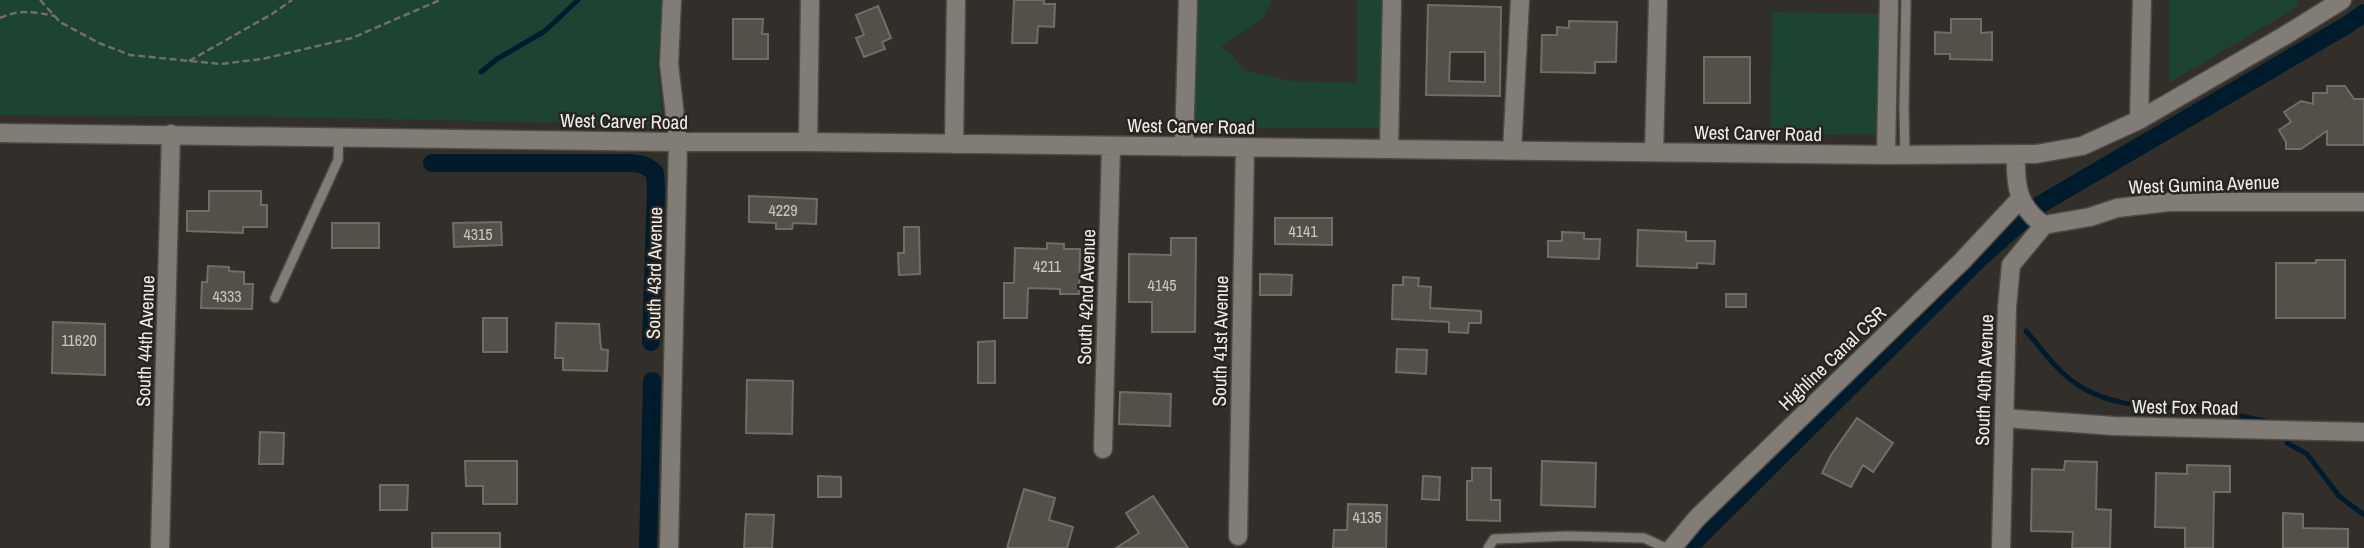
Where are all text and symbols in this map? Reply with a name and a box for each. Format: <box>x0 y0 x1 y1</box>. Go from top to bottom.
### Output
street label: West Carver Road <box>560 107 688 135</box>
street label: West Carver Road <box>1127 112 1255 140</box>
street label: West Carver Road <box>1694 119 1822 147</box>
street label: West Gumina Avenue <box>2128 168 2280 200</box>
house number: 4229 <box>768 199 798 221</box>
street label: South 43rd Avenue <box>640 207 668 339</box>
house number: 4141 <box>1288 220 1318 242</box>
house number: 4315 <box>463 223 493 245</box>
street label: South 42nd Avenue <box>1071 229 1101 365</box>
house number: 4211 <box>1033 255 1062 277</box>
house number: 4145 <box>1147 274 1177 296</box>
street label: South 44th Avenue <box>130 275 160 407</box>
street label: South 41st Avenue <box>1206 276 1234 406</box>
house number: 4333 <box>212 285 242 307</box>
street label: Highline Canal CSR <box>1773 300 1891 416</box>
street label: South 40th Avenue <box>1969 314 1999 446</box>
house number: 11620 <box>61 329 97 351</box>
street label: West Fox Road <box>2132 393 2238 421</box>
house number: 4135 <box>1352 506 1382 528</box>

